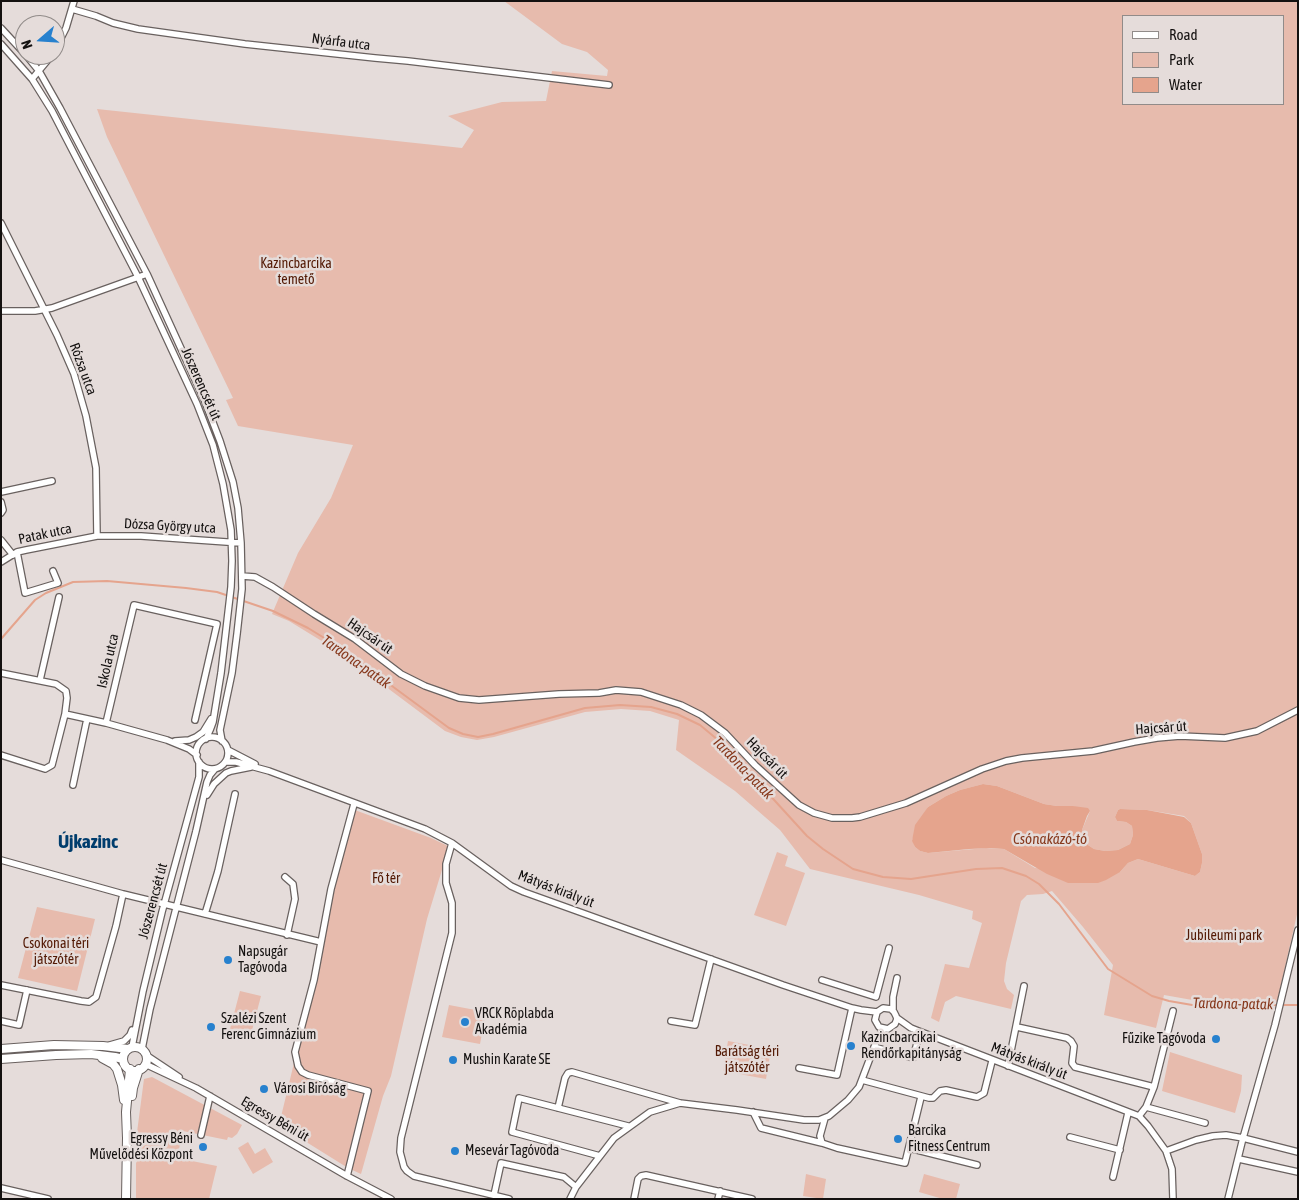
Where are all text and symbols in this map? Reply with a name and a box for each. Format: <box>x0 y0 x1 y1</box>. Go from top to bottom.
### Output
north arrow <box>15 15 65 65</box>
legend <box>1122 15 1284 105</box>
text: Road <box>1169 26 1198 43</box>
street label: Nyárfa utca <box>311 30 371 54</box>
text: N <box>18 38 36 51</box>
text: Park <box>1169 51 1194 68</box>
text: Water <box>1169 76 1202 93</box>
park label: Kazincbarcika temető <box>260 256 332 288</box>
street label: Rózsa utca <box>66 341 100 397</box>
street label: Jószerencsét út <box>178 345 224 423</box>
street label: Dózsa György utca <box>124 515 216 537</box>
street label: Patak utca <box>17 520 73 548</box>
street label: Hajcsár út <box>344 614 396 658</box>
street label: Iskola utca <box>94 632 122 690</box>
water label: Tardona-patak <box>318 632 394 692</box>
street label: Hajcsár út <box>1135 718 1187 738</box>
water label: Tardona-patak <box>709 733 777 803</box>
street label: Hajcsár út <box>743 734 791 782</box>
water label: Csónakázó-tó <box>1013 830 1087 848</box>
district label: Újkazinc <box>58 831 118 853</box>
street label: Jószerencsét út <box>135 861 171 941</box>
street label: Mátyás király út <box>516 867 596 911</box>
park label: Fő tér <box>372 871 400 887</box>
park label: Jubileumi park <box>1186 928 1262 944</box>
park label: Csokonai téri játszótér <box>23 936 89 969</box>
place label: Napsugár Tagóvoda <box>238 944 287 976</box>
marker: Napsugár Tagóvoda <box>222 954 234 966</box>
water label: Tardona-patak <box>1193 994 1273 1014</box>
place label: VRCK Röplabda Akadémia <box>475 1006 554 1038</box>
place label: Szalézi Szent Ferenc Gimnázium <box>221 1011 316 1044</box>
marker: VRCK Röplabda Akadémia <box>459 1016 471 1028</box>
marker: Szalézi Szent Ferenc Gimnázium <box>205 1021 217 1033</box>
place label: Kazincbarcikai Rendőrkapitányság <box>861 1030 962 1062</box>
place label: Fűzike Tagóvoda <box>1122 1031 1206 1047</box>
marker: Fűzike Tagóvoda <box>1210 1033 1222 1045</box>
street label: Mátyás király út <box>989 1039 1069 1083</box>
marker: Kazincbarcikai Rendőrkapitányság <box>845 1040 857 1052</box>
park label: Barátság téri játszótér <box>715 1044 779 1076</box>
place label: Mushin Karate SE <box>463 1052 550 1068</box>
marker: Mushin Karate SE <box>447 1054 459 1066</box>
place label: Városi Biróság <box>274 1081 346 1097</box>
marker: Városi Biróság <box>258 1083 270 1095</box>
street label: Egressy Béni út <box>238 1093 312 1145</box>
place label: Barcika Fitness Centrum <box>908 1123 990 1156</box>
place label: Egressy Béni Művelődési Központ <box>90 1131 193 1164</box>
marker: Barcika Fitness Centrum <box>892 1133 904 1145</box>
marker: Egressy Béni Művelődési Központ <box>197 1141 209 1153</box>
place label: Mesevár Tagóvoda <box>465 1143 559 1159</box>
marker: Mesevár Tagóvoda <box>449 1145 461 1157</box>

